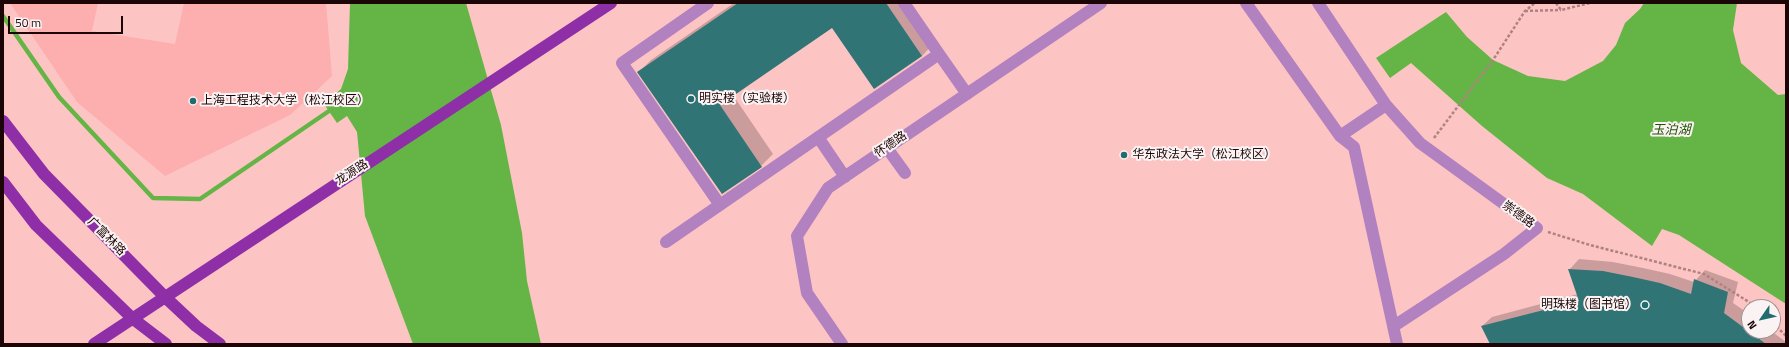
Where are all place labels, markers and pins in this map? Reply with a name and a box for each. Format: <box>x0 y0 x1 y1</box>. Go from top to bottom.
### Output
place label: 明实楼（实验楼） <box>699 92 795 106</box>
place label: 上海工程技术大学（松江校区） <box>201 94 369 108</box>
marker: 明实楼（实验楼） <box>686 94 696 104</box>
marker: 上海工程技术大学（松江校区） <box>188 96 198 106</box>
place label: 华东政法大学（松江校区） <box>1132 148 1276 162</box>
marker: 华东政法大学（松江校区） <box>1119 150 1129 160</box>
place label: 明珠楼（图书馆） <box>1541 298 1637 312</box>
marker: 明珠楼（图书馆） <box>1640 300 1650 310</box>

